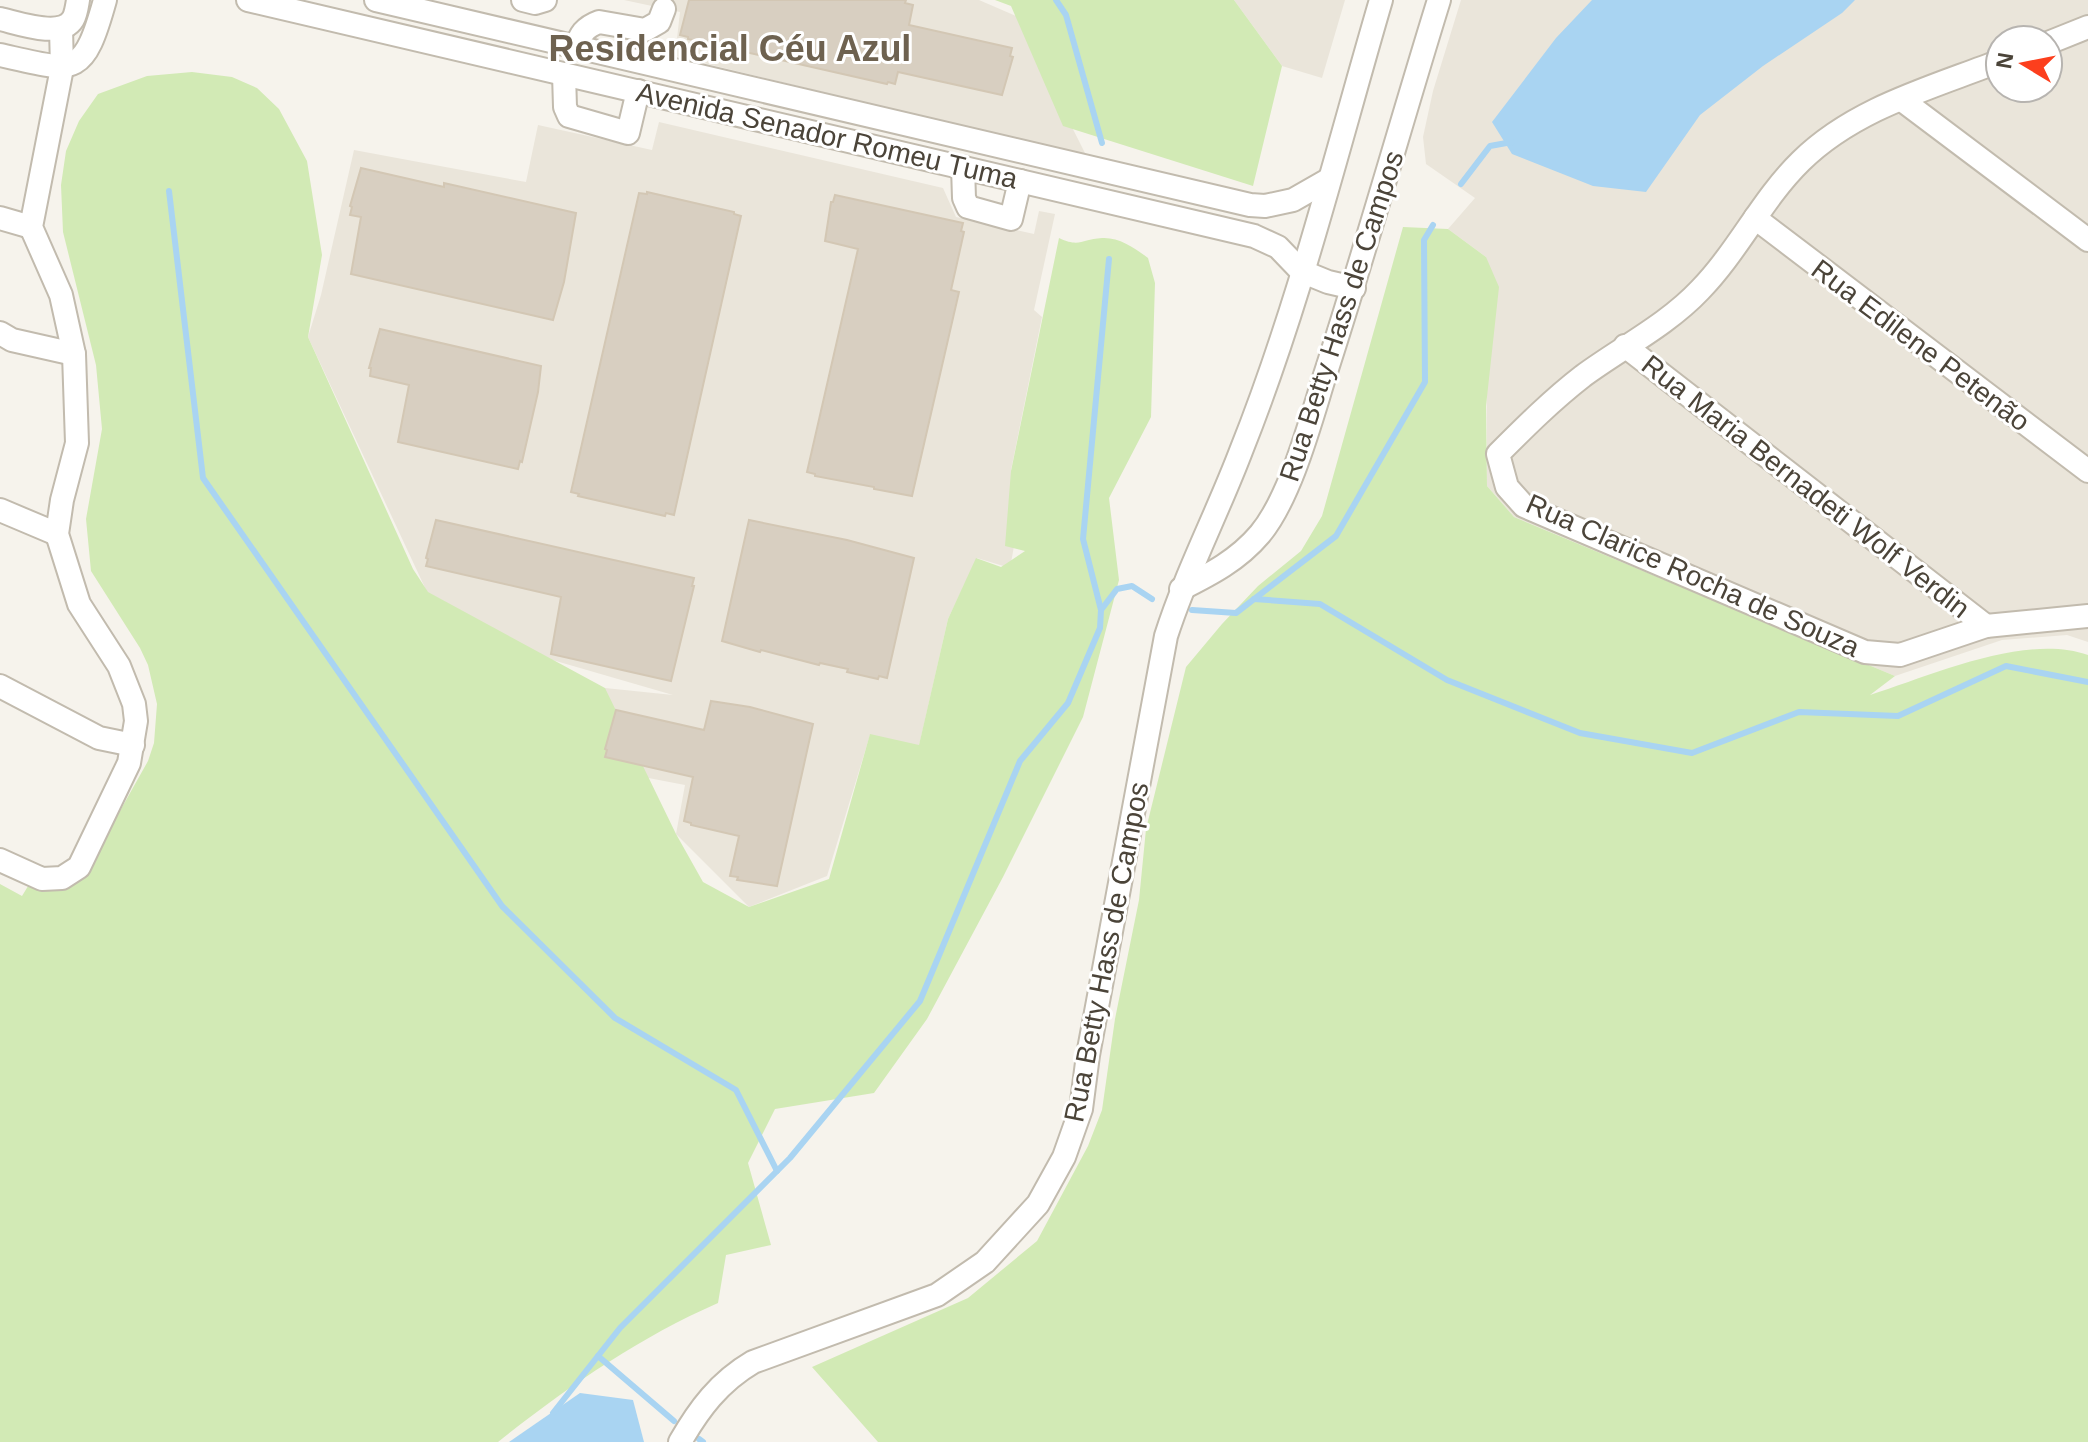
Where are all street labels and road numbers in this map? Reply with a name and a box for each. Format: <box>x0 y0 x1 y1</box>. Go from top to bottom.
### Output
street label: Avenida Senador Romeu Tuma <box>633 76 1021 195</box>
street label: Rua Betty Hass de Campos <box>1273 147 1410 485</box>
street label: Rua Edilene Petenão <box>1806 253 2036 437</box>
street label: Rua Maria Bernadeti Wolf Verdin <box>1636 349 1976 624</box>
street label: Rua Clarice Rocha de Souza <box>1522 488 1864 663</box>
street label: Rua Betty Hass de Campos <box>1058 780 1155 1125</box>

